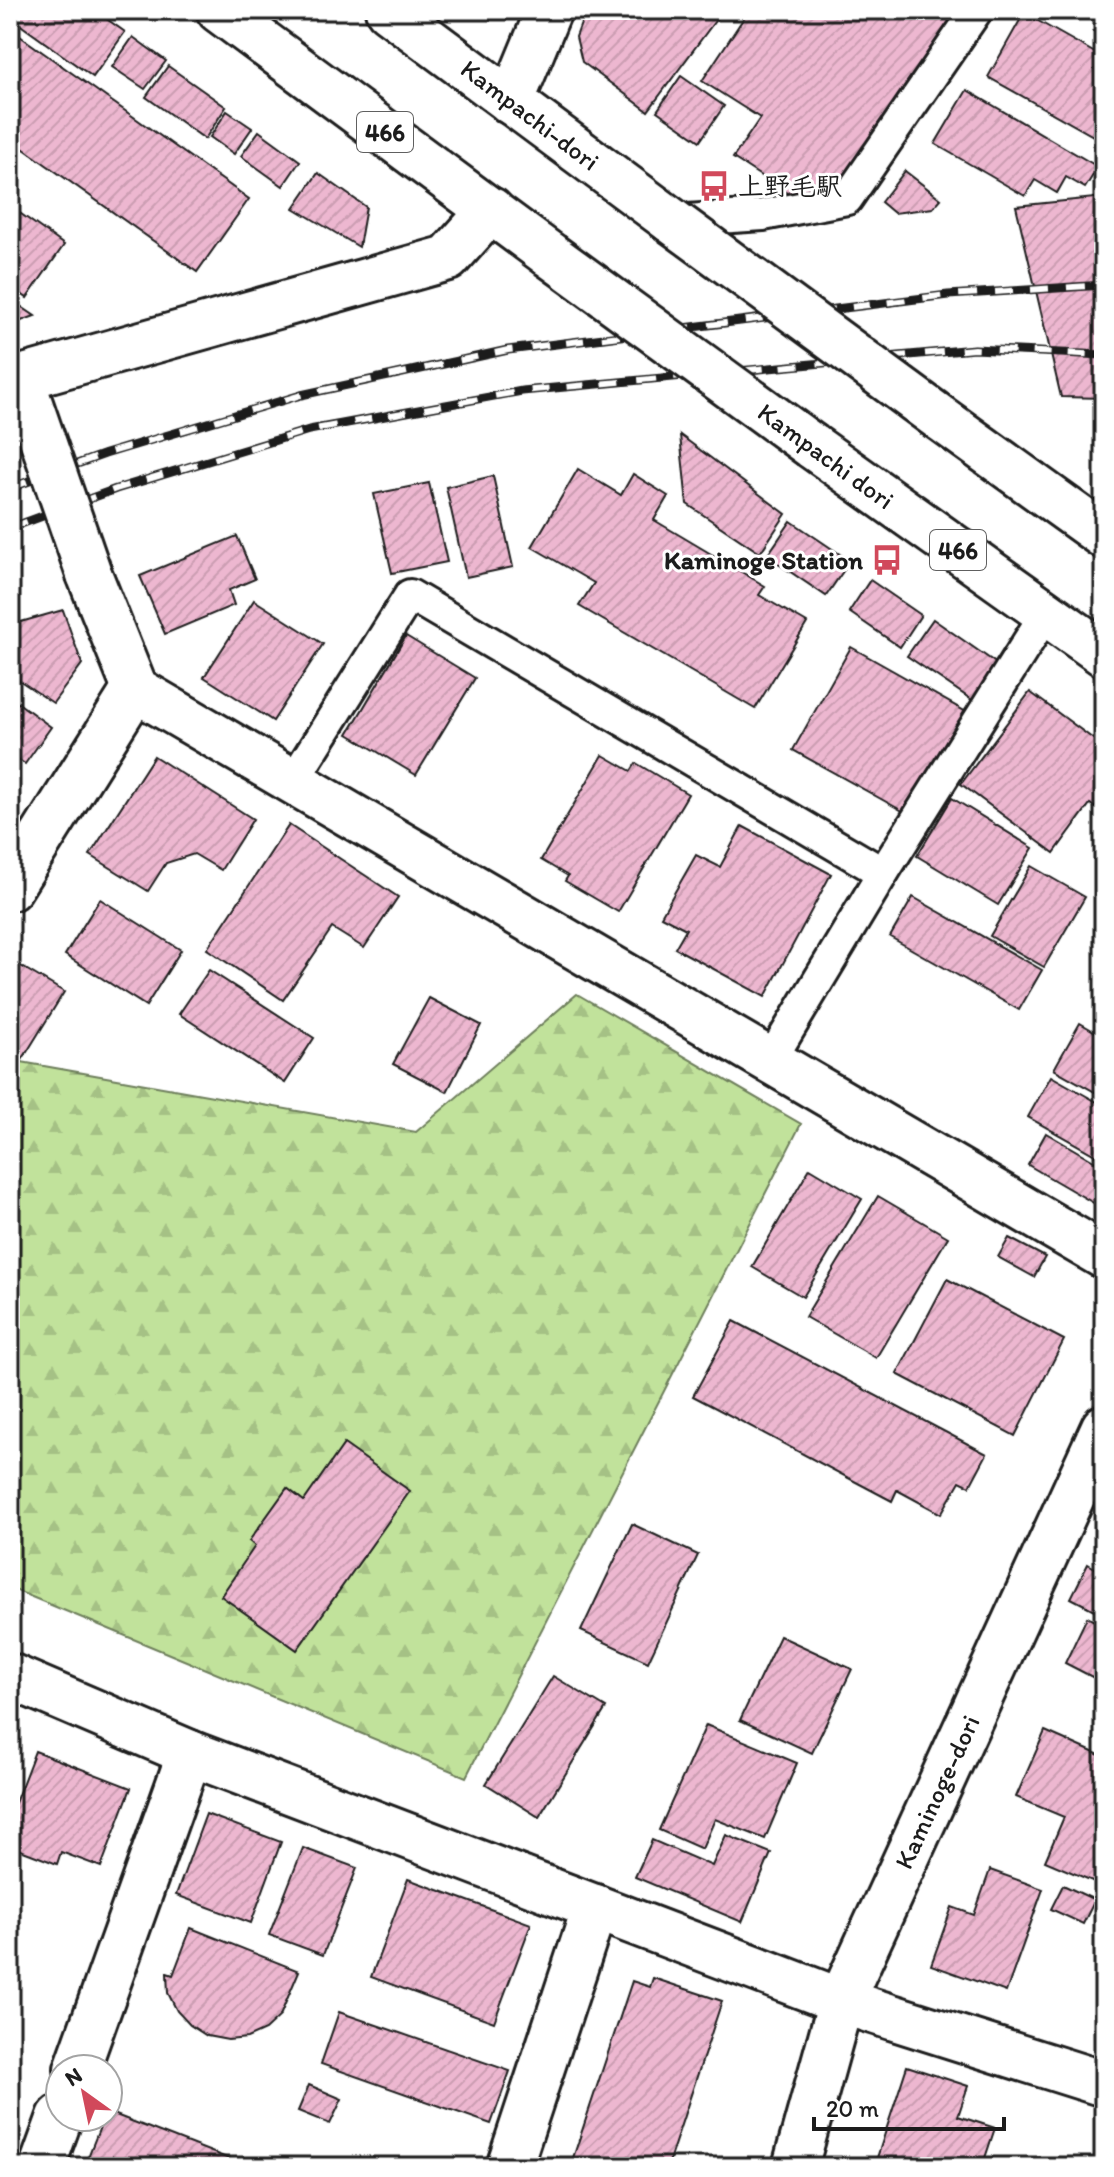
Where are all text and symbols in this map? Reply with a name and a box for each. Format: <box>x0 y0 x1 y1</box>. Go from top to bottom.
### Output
street label: Kampachi-dori <box>454 53 606 177</box>
road number: 466 <box>357 112 413 152</box>
bus stop icon: 上野毛駅 <box>697 169 731 203</box>
place label: 上野毛駅 <box>738 170 842 202</box>
street label: Kampachi dori <box>752 396 900 516</box>
road number: 466 <box>930 530 986 570</box>
bus stop icon: Kaminoge Station <box>870 543 904 577</box>
place label: Kaminoge Station <box>664 544 863 576</box>
street label: Kaminoge-dori <box>887 1710 987 1874</box>
north arrow <box>44 2053 124 2133</box>
text: N <box>60 2061 87 2092</box>
scale bar <box>814 2081 1004 2131</box>
text: 20 m <box>826 2094 879 2123</box>

